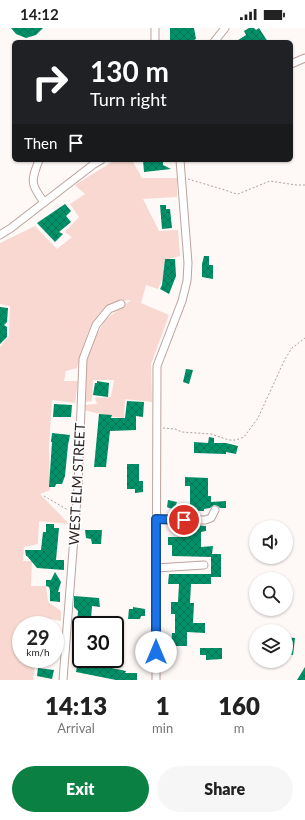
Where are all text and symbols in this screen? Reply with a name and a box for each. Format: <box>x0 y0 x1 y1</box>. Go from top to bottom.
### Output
text: 14:12 <box>20 5 59 23</box>
text: 130 m <box>90 54 169 88</box>
icon: right <box>24 56 76 108</box>
text: Turn right <box>90 88 167 110</box>
icon: arrive <box>65 132 87 154</box>
text: Then <box>24 134 57 152</box>
street label: WEST ELM STREET <box>65 422 88 546</box>
pin <box>167 503 201 537</box>
icon: arrive <box>173 509 195 531</box>
map controls <box>249 520 293 668</box>
button: sound <box>249 520 293 564</box>
button: search <box>249 572 293 616</box>
speed limit sign: 30 <box>72 616 124 668</box>
button: layers <box>249 624 293 668</box>
text: 29 <box>26 625 50 649</box>
position arrow <box>135 631 177 673</box>
text: km/h <box>26 646 50 658</box>
text: 14:13 <box>45 691 107 720</box>
text: 1 <box>156 691 170 720</box>
text: 160 <box>218 691 260 720</box>
text: Arrival <box>57 720 95 736</box>
text: min <box>152 720 173 736</box>
text: m <box>234 720 244 736</box>
button: Exit <box>12 766 149 812</box>
button: Share <box>157 766 293 812</box>

